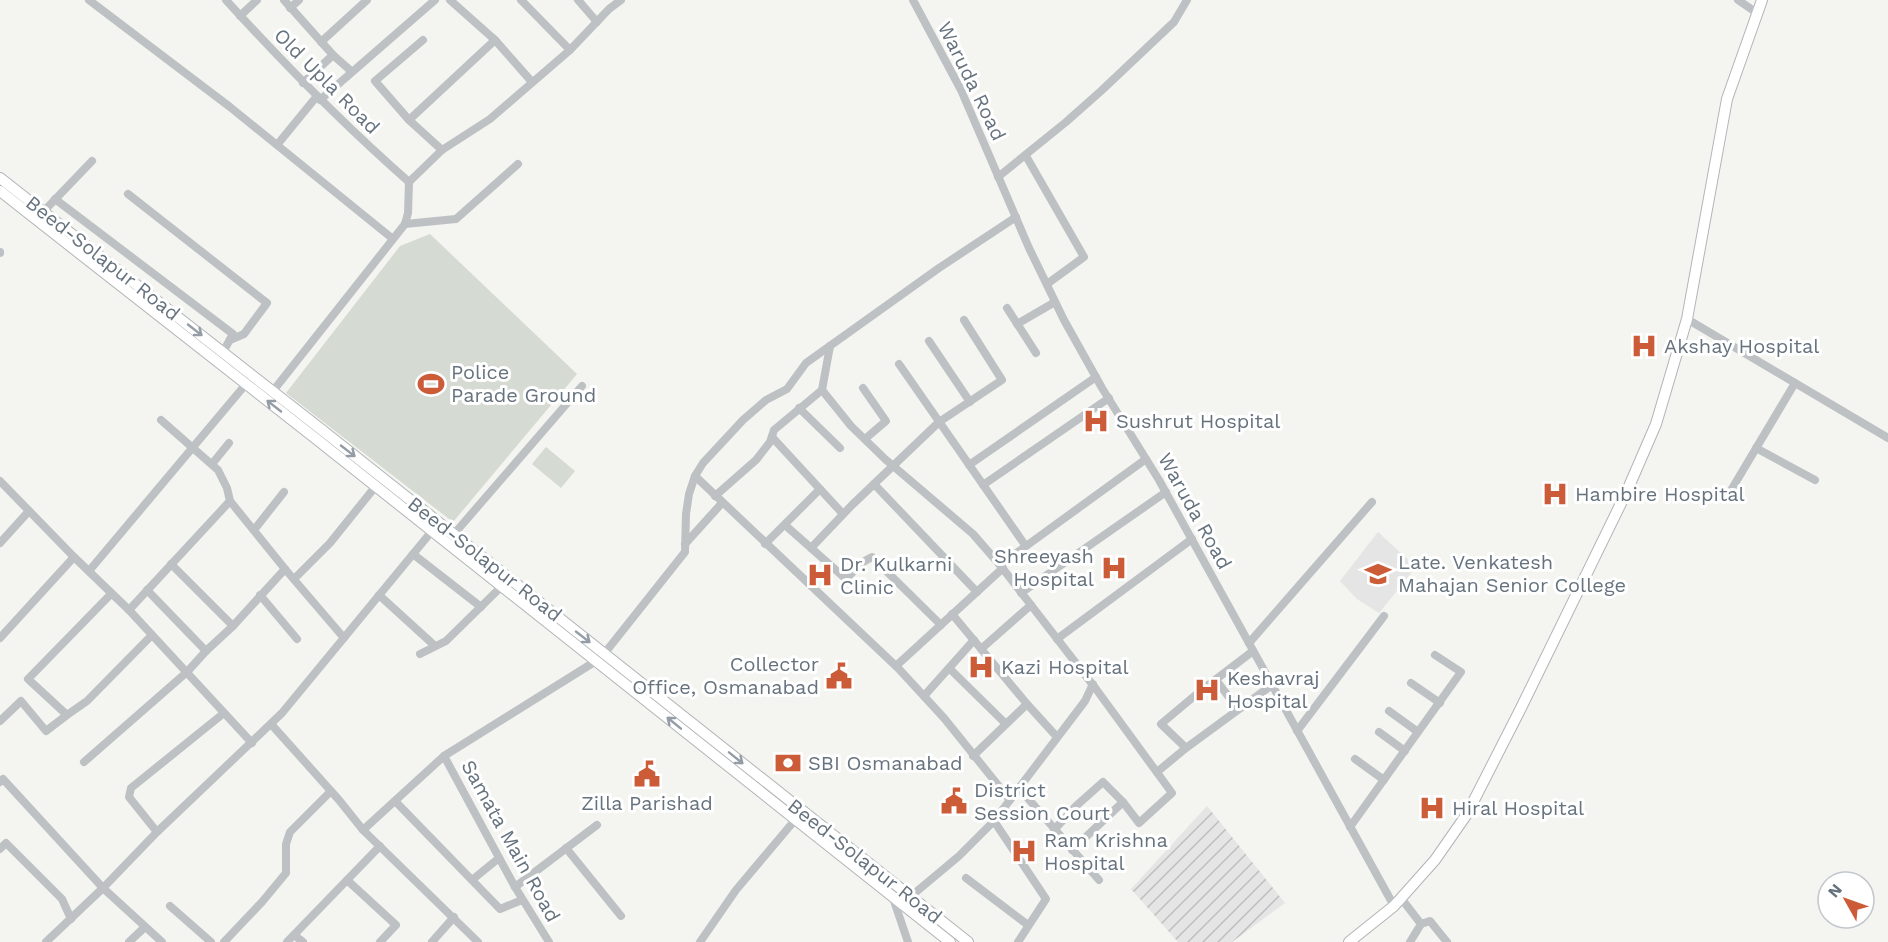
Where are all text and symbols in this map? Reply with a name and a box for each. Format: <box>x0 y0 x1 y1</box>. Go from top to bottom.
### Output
street label: Waruda Road <box>933 18 1011 144</box>
street label: Old Upla Road <box>269 23 385 139</box>
street label: Beed-Solapur Road <box>21 190 185 326</box>
one-way arrow <box>187 323 203 336</box>
hospital icon: Akshay Hospital <box>1629 331 1659 361</box>
place label: Akshay Hospital <box>1664 334 1819 358</box>
place label: Police Parade Ground <box>451 360 596 407</box>
sports icon: Police Parade Ground <box>416 369 446 399</box>
one-way arrow <box>267 400 283 413</box>
hospital icon: Sushrut Hospital <box>1081 406 1111 436</box>
place label: Sushrut Hospital <box>1116 409 1280 433</box>
one-way arrow <box>340 444 356 457</box>
street label: Waruda Road <box>1153 449 1237 573</box>
hospital icon: Hambire Hospital <box>1540 479 1570 509</box>
place label: Hambire Hospital <box>1575 482 1745 506</box>
street label: Beed-Solapur Road <box>403 491 567 627</box>
place label: Shreeyash Hospital <box>994 544 1094 591</box>
place label: Late. Venkatesh Mahajan Senior College <box>1398 550 1626 597</box>
place label: Dr. Kulkarni Clinic <box>840 552 952 599</box>
hospital icon: Shreeyash Hospital <box>1099 553 1129 583</box>
school or university icon: Late. Venkatesh Mahajan Senior College <box>1363 559 1393 589</box>
hospital icon: Dr. Kulkarni Clinic <box>805 560 835 590</box>
one-way arrow <box>575 631 591 644</box>
place label: Collector Office, Osmanabad <box>632 652 819 699</box>
hospital icon: Kazi Hospital <box>966 652 996 682</box>
place label: Kazi Hospital <box>1001 655 1129 679</box>
public building icon: Collector Office, Osmanabad <box>824 661 854 691</box>
place label: Keshavraj Hospital <box>1227 666 1320 713</box>
hospital icon: Keshavraj Hospital <box>1192 675 1222 705</box>
one-way arrow <box>666 717 682 730</box>
bank icon: SBI Osmanabad <box>773 748 803 778</box>
place label: SBI Osmanabad <box>808 751 963 775</box>
one-way arrow <box>728 752 744 765</box>
street label: Samata Main Road <box>456 756 566 926</box>
public building icon: Zilla Parishad <box>632 759 662 789</box>
place label: District Session Court <box>974 778 1111 825</box>
public building icon: District Session Court <box>939 786 969 816</box>
place label: Zilla Parishad <box>581 791 713 815</box>
street label: Beed-Solapur Road <box>783 793 947 929</box>
hospital icon: Hiral Hospital <box>1417 793 1447 823</box>
place label: Hiral Hospital <box>1452 796 1584 820</box>
place label: Ram Krishna Hospital <box>1044 828 1168 875</box>
hospital icon: Ram Krishna Hospital <box>1009 836 1039 866</box>
north arrow <box>1816 870 1876 930</box>
text: N <box>1824 880 1846 901</box>

